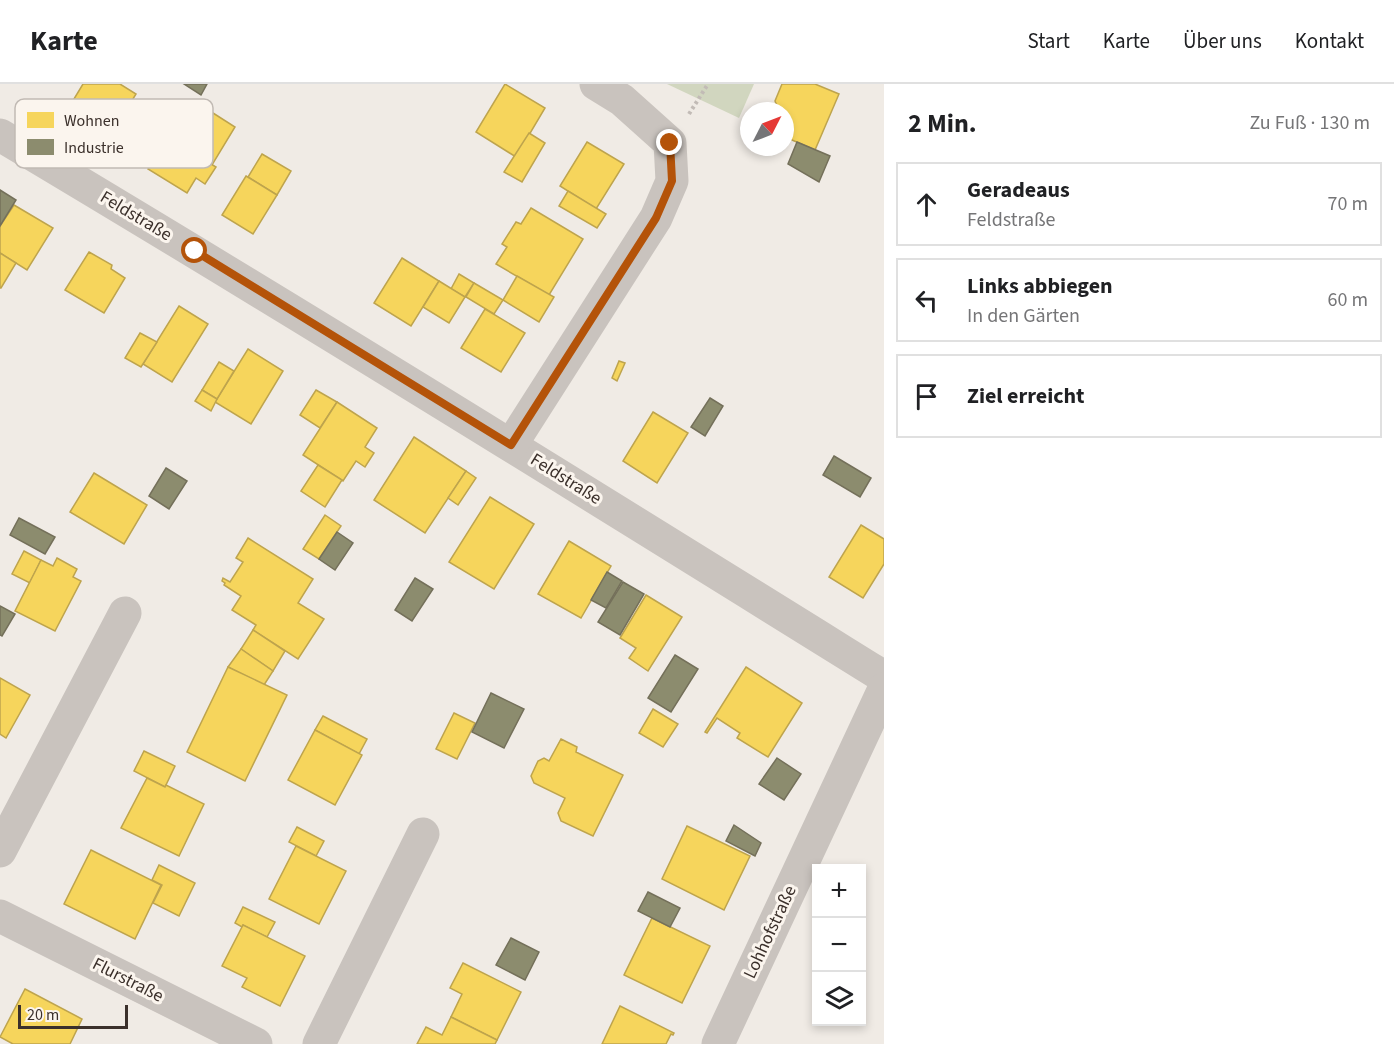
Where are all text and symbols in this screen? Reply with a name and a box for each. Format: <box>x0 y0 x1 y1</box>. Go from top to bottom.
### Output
text: Karte <box>30 21 98 61</box>
text: Start <box>1027 26 1070 56</box>
text: Karte <box>1103 26 1150 56</box>
text: Über uns <box>1183 26 1262 56</box>
text: Kontakt <box>1295 26 1364 56</box>
legend <box>15 99 213 168</box>
north arrow <box>740 102 794 156</box>
text: 2 Min. <box>908 105 977 142</box>
text: Zu Fuß · 130 m <box>1249 109 1370 137</box>
text: Wohnen <box>64 110 119 132</box>
route end <box>656 129 682 155</box>
text: Industrie <box>64 137 124 159</box>
text: Geradeaus <box>967 174 1070 206</box>
street label: Feldstraße <box>95 185 177 247</box>
icon: ahead <box>910 188 943 221</box>
text: 70 m <box>1328 190 1368 218</box>
text: Feldstraße <box>967 206 1055 234</box>
route start <box>181 237 207 263</box>
text: Links abbiegen <box>967 270 1113 302</box>
icon: left <box>910 284 943 317</box>
text: 60 m <box>1328 286 1368 314</box>
text: In den Gärten <box>967 302 1080 330</box>
icon: arrive <box>910 380 943 413</box>
text: Ziel erreicht <box>967 380 1085 412</box>
street label: Feldstraße <box>526 447 606 511</box>
map controls <box>812 864 866 1026</box>
button: + <box>812 864 866 918</box>
street label: Lohhofstraße <box>737 881 803 983</box>
button: − <box>812 918 866 972</box>
street label: Flurstraße <box>88 951 168 1009</box>
button: layers <box>812 972 866 1026</box>
scale bar <box>18 1002 128 1030</box>
text: 20 m <box>27 1004 59 1026</box>

